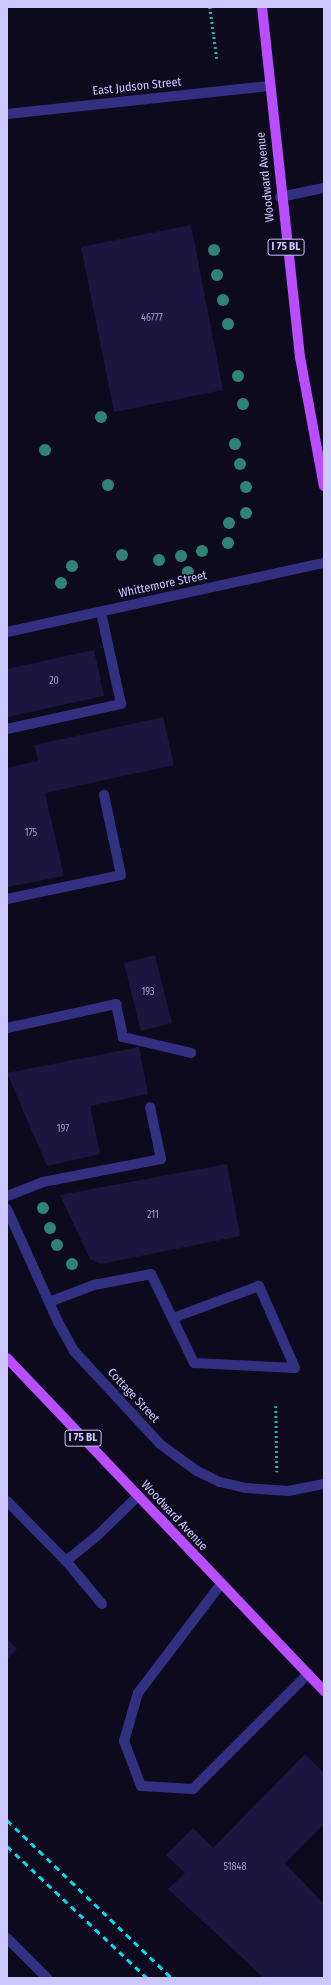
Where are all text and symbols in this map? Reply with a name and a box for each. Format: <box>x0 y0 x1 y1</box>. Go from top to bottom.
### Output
street label: East Judson Street <box>92 75 182 99</box>
street label: Woodward Avenue <box>254 131 278 223</box>
road number: I 75 BL <box>267 238 305 256</box>
house number: 46777 <box>141 313 163 325</box>
street label: Whittemore Street <box>118 569 208 601</box>
house number: 20 <box>49 676 59 688</box>
house number: 175 <box>25 828 37 840</box>
house number: 193 <box>141 987 155 999</box>
house number: 197 <box>57 1124 69 1136</box>
house number: 211 <box>147 1210 159 1222</box>
street label: Cottage Street <box>104 1366 162 1426</box>
road number: I 75 BL <box>64 1429 102 1447</box>
street label: Woodward Avenue <box>138 1478 210 1554</box>
house number: 51848 <box>224 1862 246 1874</box>

